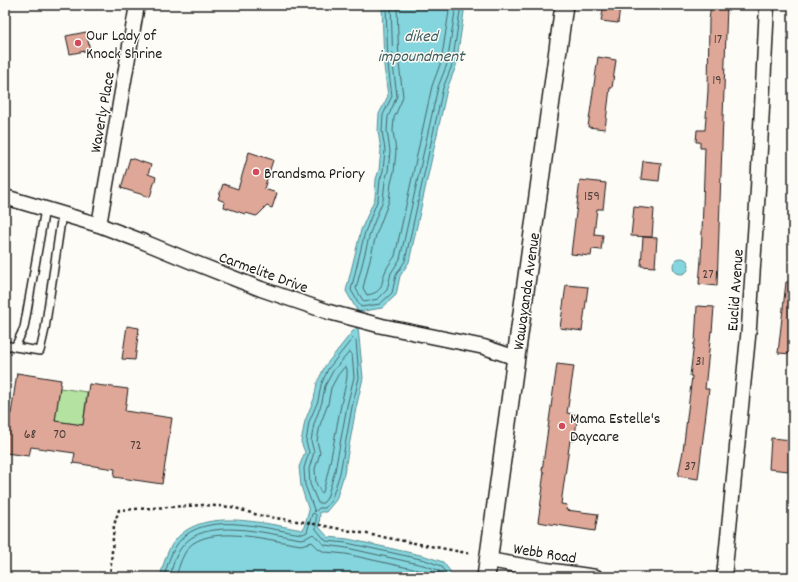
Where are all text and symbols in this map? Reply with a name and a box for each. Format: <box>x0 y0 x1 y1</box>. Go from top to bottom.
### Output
place label: Our Lady of Knock Shrine <box>86 25 162 66</box>
water label: diked impoundment <box>378 26 466 70</box>
house number: 17 <box>714 30 722 50</box>
marker: Our Lady of Knock Shrine <box>73 38 83 48</box>
street label: Waverly Place <box>85 70 122 155</box>
house number: 19 <box>712 71 722 91</box>
place label: Brandsma Priory <box>264 163 365 186</box>
marker: Brandsma Priory <box>251 167 261 177</box>
house number: 159 <box>584 187 600 207</box>
street label: Wawayanda Avenue <box>508 231 547 352</box>
street label: Carmelite Drive <box>215 247 311 300</box>
street label: Euclid Avenue <box>722 248 751 332</box>
house number: 27 <box>702 265 714 285</box>
house number: 31 <box>695 352 705 372</box>
place label: Mama Estelle's Daycare <box>570 408 661 449</box>
marker: Mama Estelle's Daycare <box>557 421 567 431</box>
house number: 68 <box>24 425 37 445</box>
house number: 70 <box>54 425 67 445</box>
house number: 72 <box>130 436 142 456</box>
house number: 37 <box>684 457 696 477</box>
street label: Webb Road <box>511 538 578 571</box>

